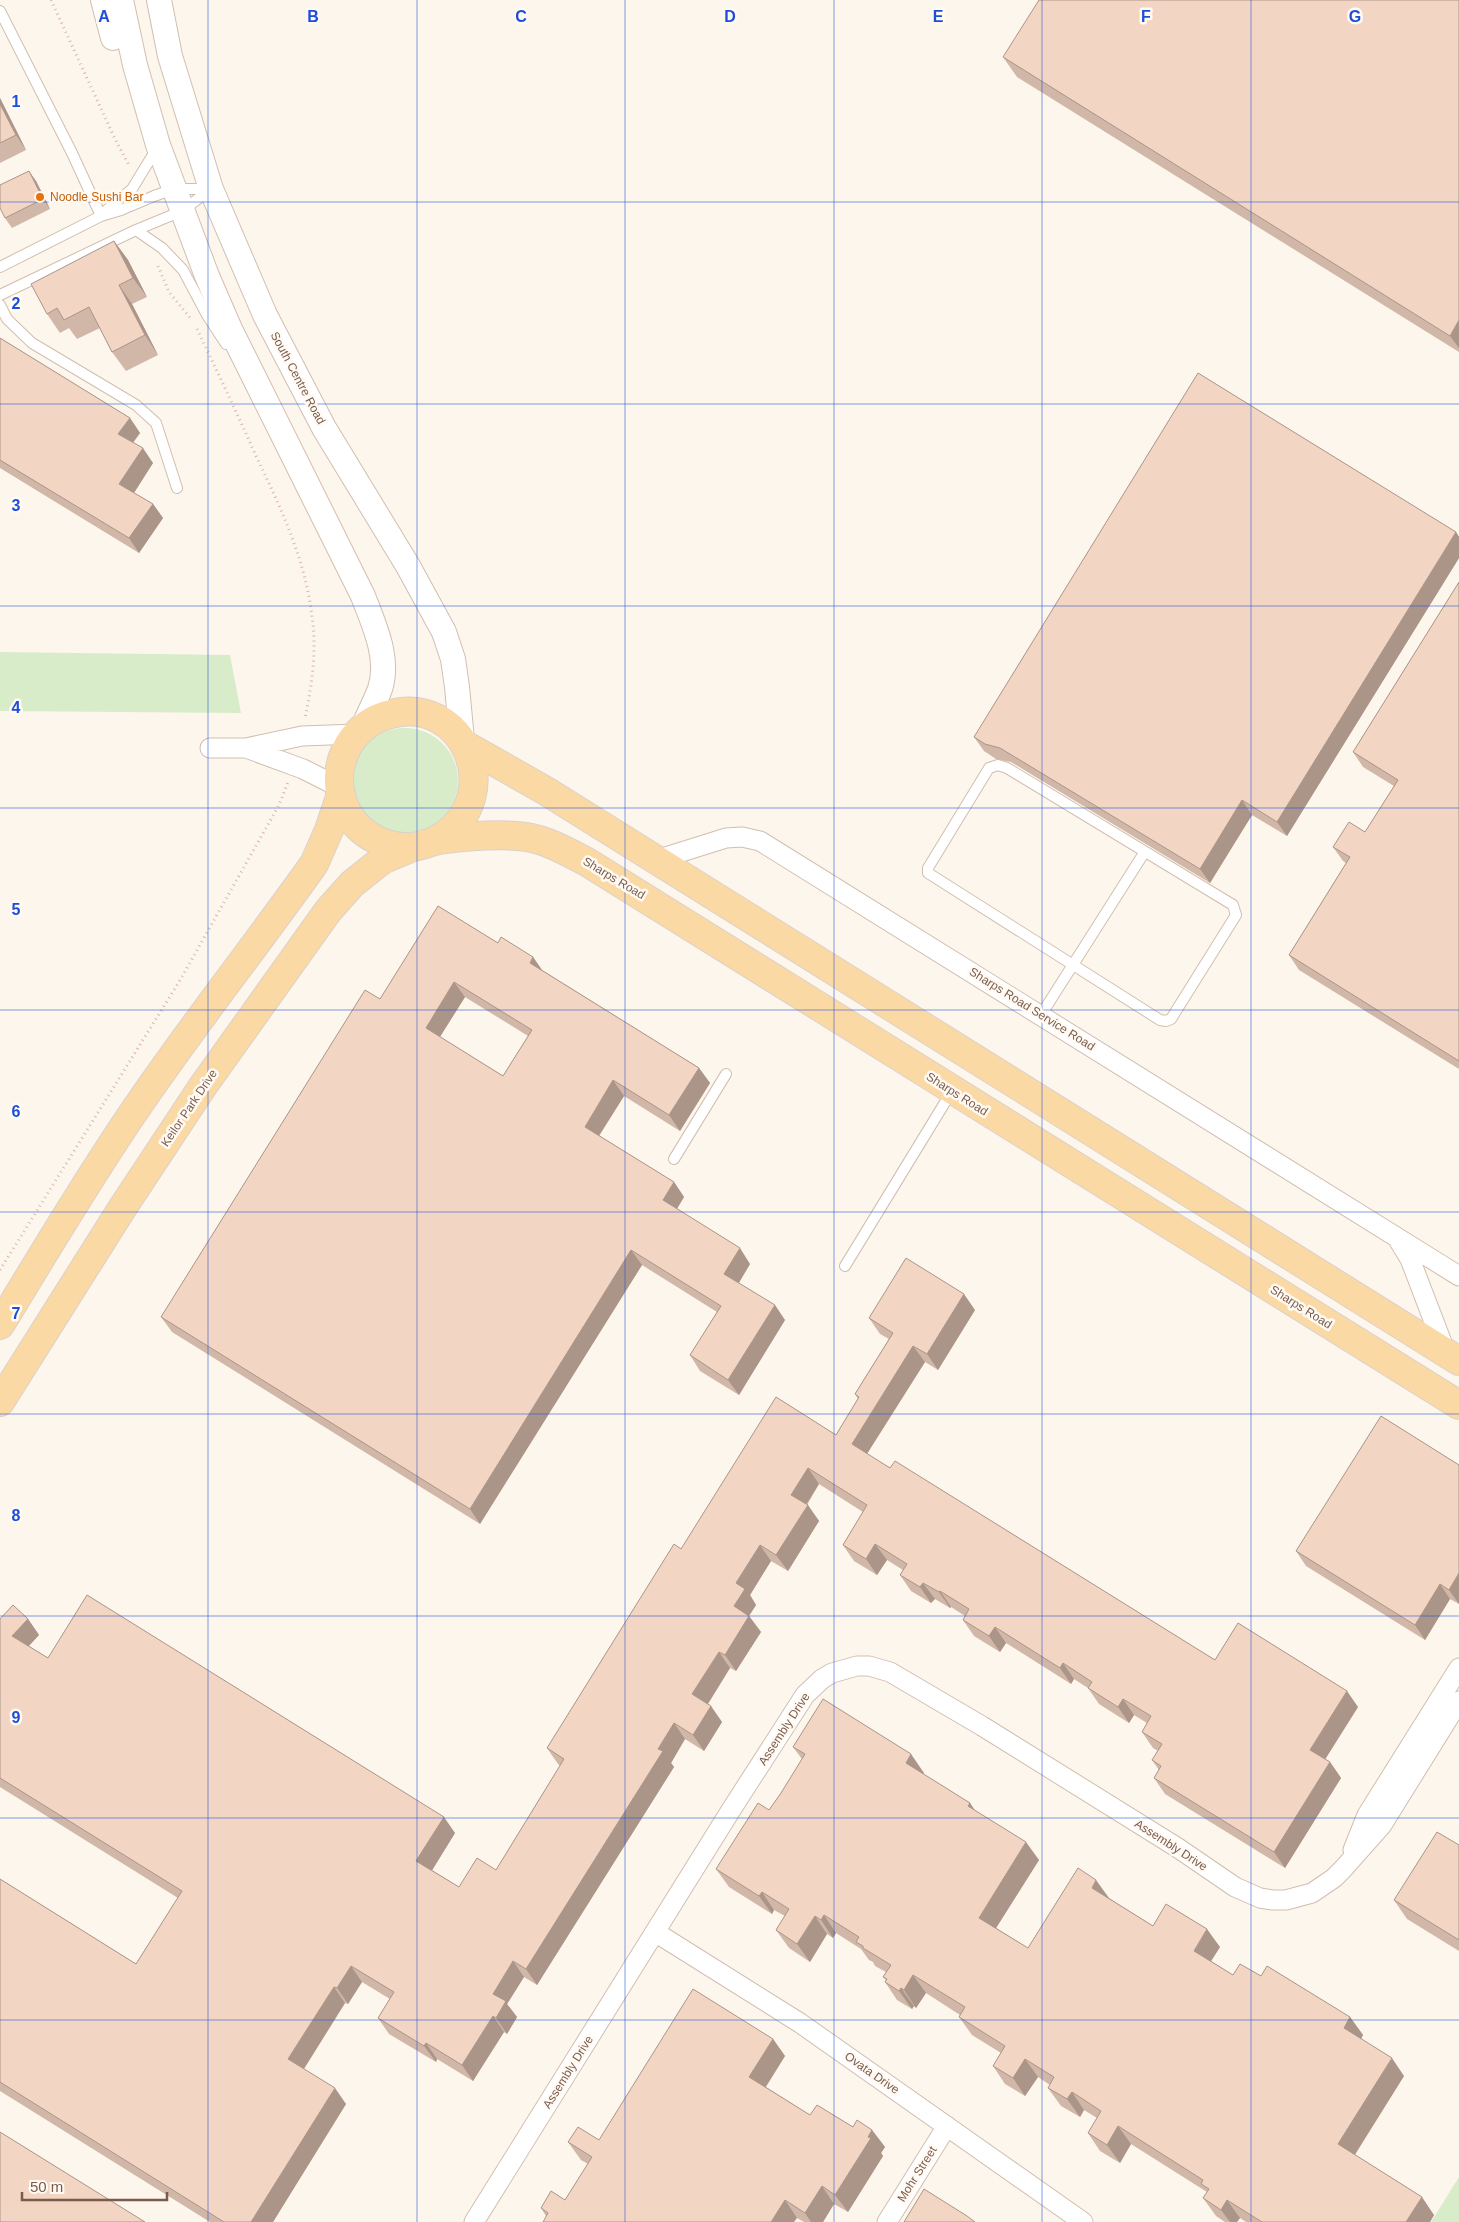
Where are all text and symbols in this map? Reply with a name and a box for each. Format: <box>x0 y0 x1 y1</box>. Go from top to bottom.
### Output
text: A <box>98 8 110 25</box>
text: B <box>307 8 319 25</box>
text: C <box>515 8 527 25</box>
text: D <box>724 8 736 25</box>
text: E <box>933 8 944 25</box>
text: F <box>1141 8 1151 25</box>
text: G <box>1349 8 1361 25</box>
text: 1 <box>12 93 21 110</box>
place label: Noodle Sushi Bar <box>50 190 143 204</box>
marker: Noodle Sushi Bar <box>34 191 46 203</box>
text: 2 <box>12 295 21 312</box>
street label: South Centre Road <box>268 329 328 427</box>
text: 3 <box>12 497 21 514</box>
text: 4 <box>12 699 21 716</box>
street label: Sharps Road <box>580 854 648 902</box>
text: 5 <box>12 901 21 918</box>
street label: Sharps Road Service Road <box>967 965 1097 1053</box>
street label: Keilor Park Drive <box>158 1067 220 1149</box>
street label: Sharps Road <box>924 1070 990 1118</box>
text: 6 <box>12 1103 21 1120</box>
street label: Sharps Road <box>1268 1283 1334 1331</box>
text: 7 <box>12 1305 21 1322</box>
text: 8 <box>12 1507 21 1524</box>
street label: Assembly Drive <box>755 1690 813 1768</box>
text: 9 <box>12 1709 21 1726</box>
street label: Assembly Drive <box>1132 1816 1210 1874</box>
street label: Assembly Drive <box>540 2033 596 2111</box>
street label: Ovata Drive <box>842 2049 902 2097</box>
street label: Mohr Street <box>894 2143 940 2204</box>
scale bar <box>22 2170 168 2202</box>
text: 50 m <box>30 2178 63 2195</box>

